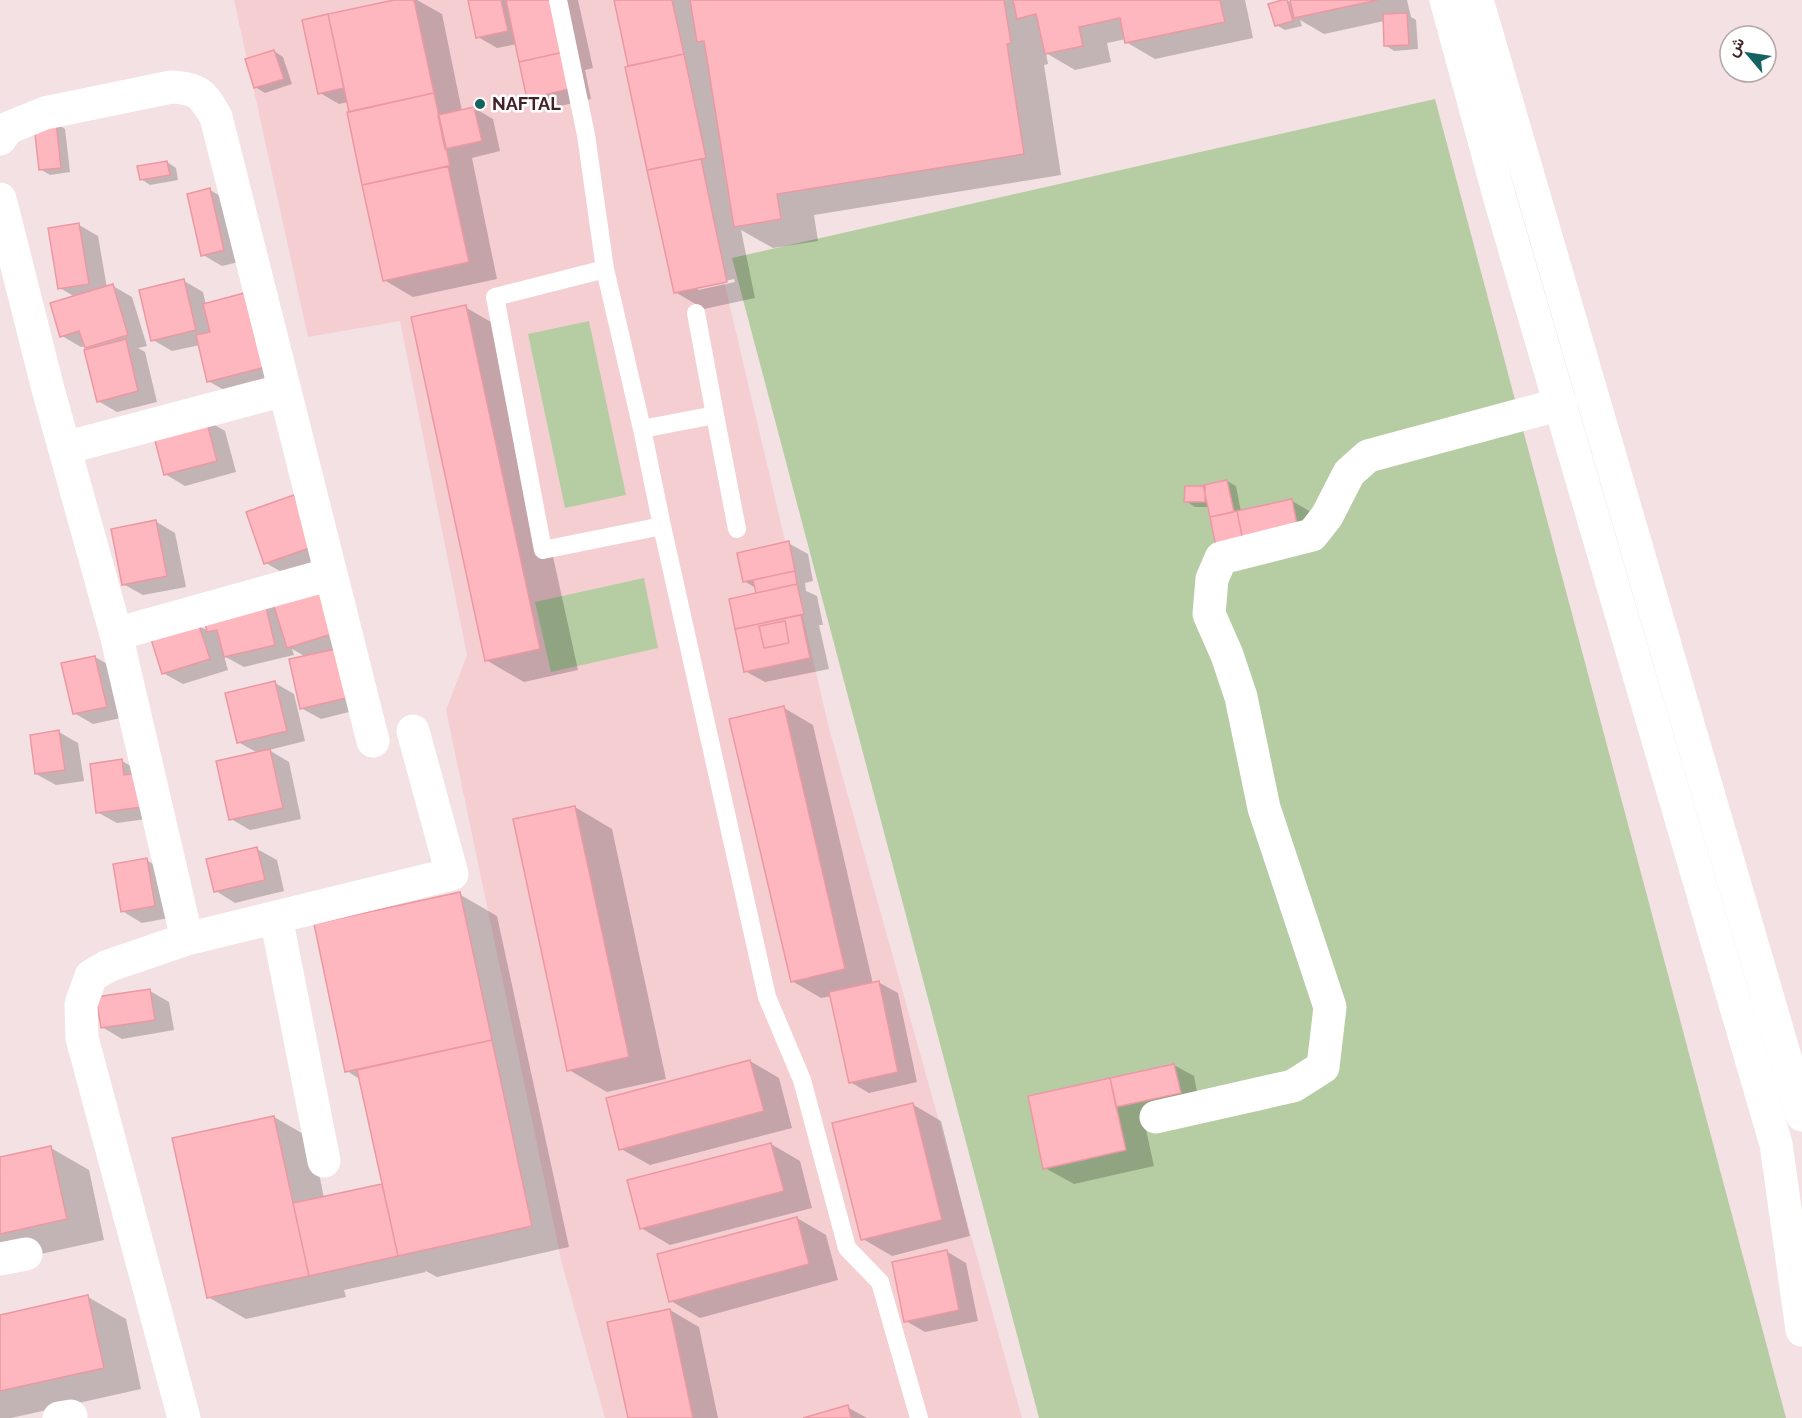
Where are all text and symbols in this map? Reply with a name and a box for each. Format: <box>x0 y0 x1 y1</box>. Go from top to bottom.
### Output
north arrow <box>1718 24 1778 84</box>
text: ش <box>1722 34 1748 60</box>
place label: NAFTAL <box>492 93 561 114</box>
marker: NAFTAL <box>473 97 487 111</box>

